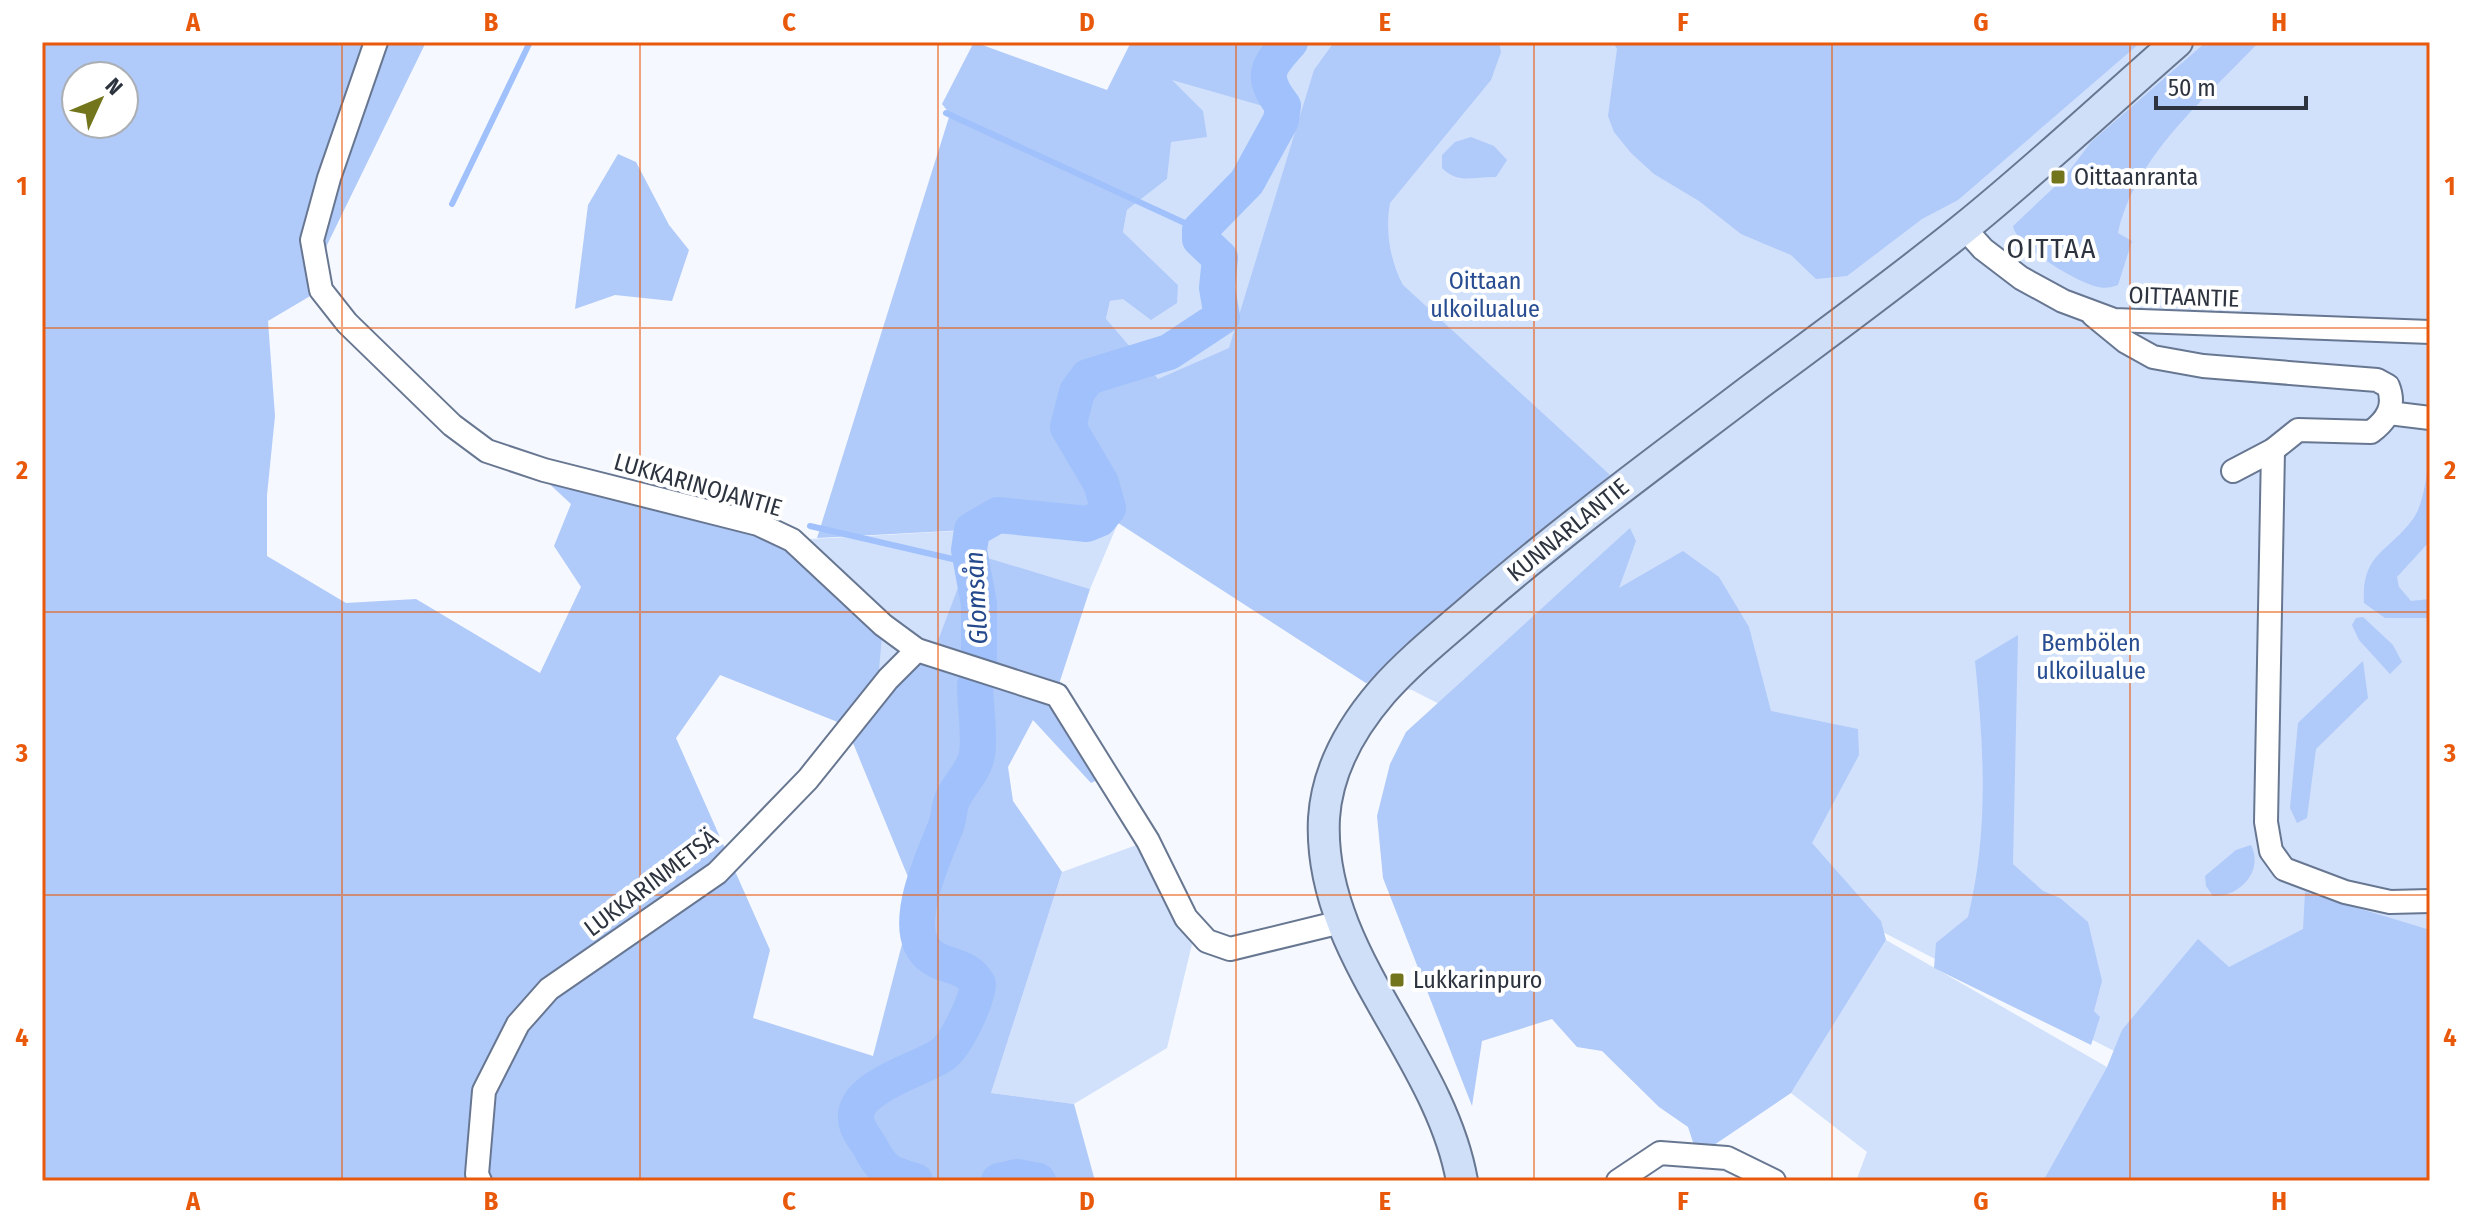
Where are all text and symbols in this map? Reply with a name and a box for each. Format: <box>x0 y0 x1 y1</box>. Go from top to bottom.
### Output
text: A <box>185 7 201 38</box>
text: B <box>484 7 499 38</box>
text: C <box>782 7 796 38</box>
text: D <box>1079 7 1095 38</box>
text: E <box>1379 7 1391 38</box>
text: F <box>1677 7 1689 38</box>
text: G <box>1973 7 1989 38</box>
text: H <box>2271 7 2287 38</box>
north arrow <box>60 60 140 140</box>
scale bar <box>2156 60 2306 110</box>
text: N <box>100 72 128 101</box>
text: 50 m <box>2168 74 2216 102</box>
place label: Oittaanranta <box>2074 163 2198 191</box>
marker: Oittaanranta <box>2049 168 2067 186</box>
text: 1 <box>17 171 28 202</box>
text: 1 <box>2445 171 2456 202</box>
district label: OITTAA <box>2007 232 2097 265</box>
park label: Oittaan ulkoilualue <box>1430 267 1540 323</box>
street label: OITTAANTIE <box>2128 281 2240 313</box>
street label: LUKKARINOJANTIE <box>611 448 785 522</box>
text: 2 <box>15 455 28 486</box>
text: 2 <box>2443 455 2456 486</box>
street label: KUNNARLANTIE <box>1502 473 1634 587</box>
water label: Glomsån <box>959 551 994 645</box>
park label: Bembölen ulkoilualue <box>2036 629 2146 685</box>
text: 3 <box>15 738 28 769</box>
text: 3 <box>2443 738 2456 769</box>
street label: LUKKARINMETSÄ <box>579 824 723 942</box>
place label: Lukkarinpuro <box>1413 966 1542 994</box>
marker: Lukkarinpuro <box>1388 971 1406 989</box>
text: 4 <box>15 1022 29 1053</box>
text: 4 <box>2443 1022 2457 1053</box>
text: A <box>185 1186 201 1217</box>
text: B <box>484 1186 499 1217</box>
text: C <box>782 1186 796 1217</box>
text: D <box>1079 1186 1095 1217</box>
text: E <box>1379 1186 1391 1217</box>
text: F <box>1677 1186 1689 1217</box>
text: G <box>1973 1186 1989 1217</box>
text: H <box>2271 1186 2287 1217</box>

